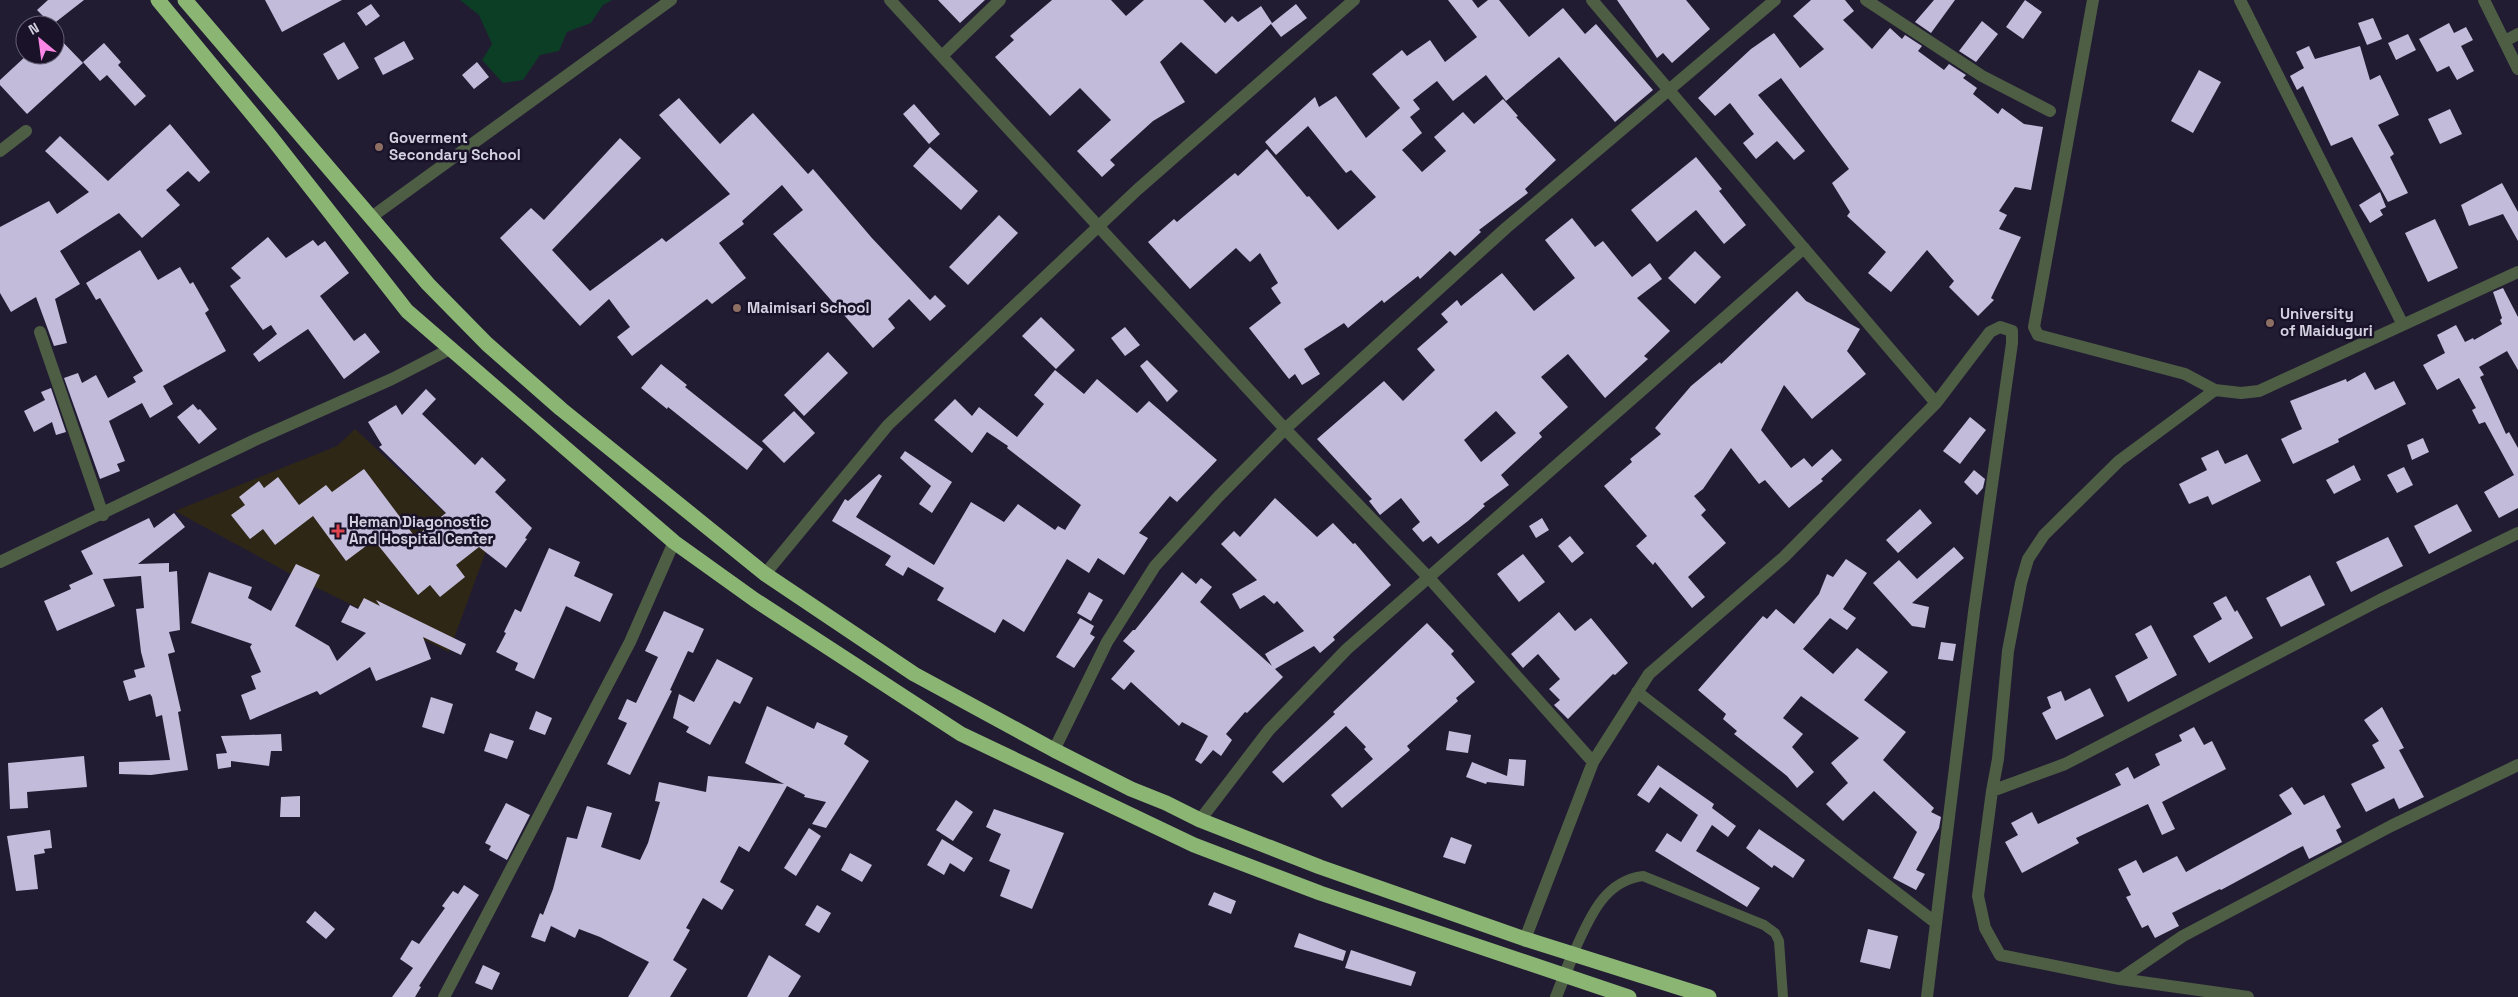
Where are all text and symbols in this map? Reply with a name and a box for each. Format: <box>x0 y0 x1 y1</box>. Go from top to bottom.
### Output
north arrow <box>15 15 65 65</box>
text: N <box>25 18 42 39</box>
place label: Goverment Secondary School <box>389 128 521 164</box>
marker: Goverment Secondary School <box>373 141 385 153</box>
place label: Maimisari School <box>747 298 869 317</box>
marker: Maimisari School <box>731 302 743 314</box>
place label: University of Maiduguri <box>2280 304 2373 340</box>
marker: University of Maiduguri <box>2264 317 2276 329</box>
place label: Heman Diagonostic And Hospital Center <box>349 512 493 548</box>
marker: Heman Diagonostic And Hospital Center <box>331 524 345 538</box>

